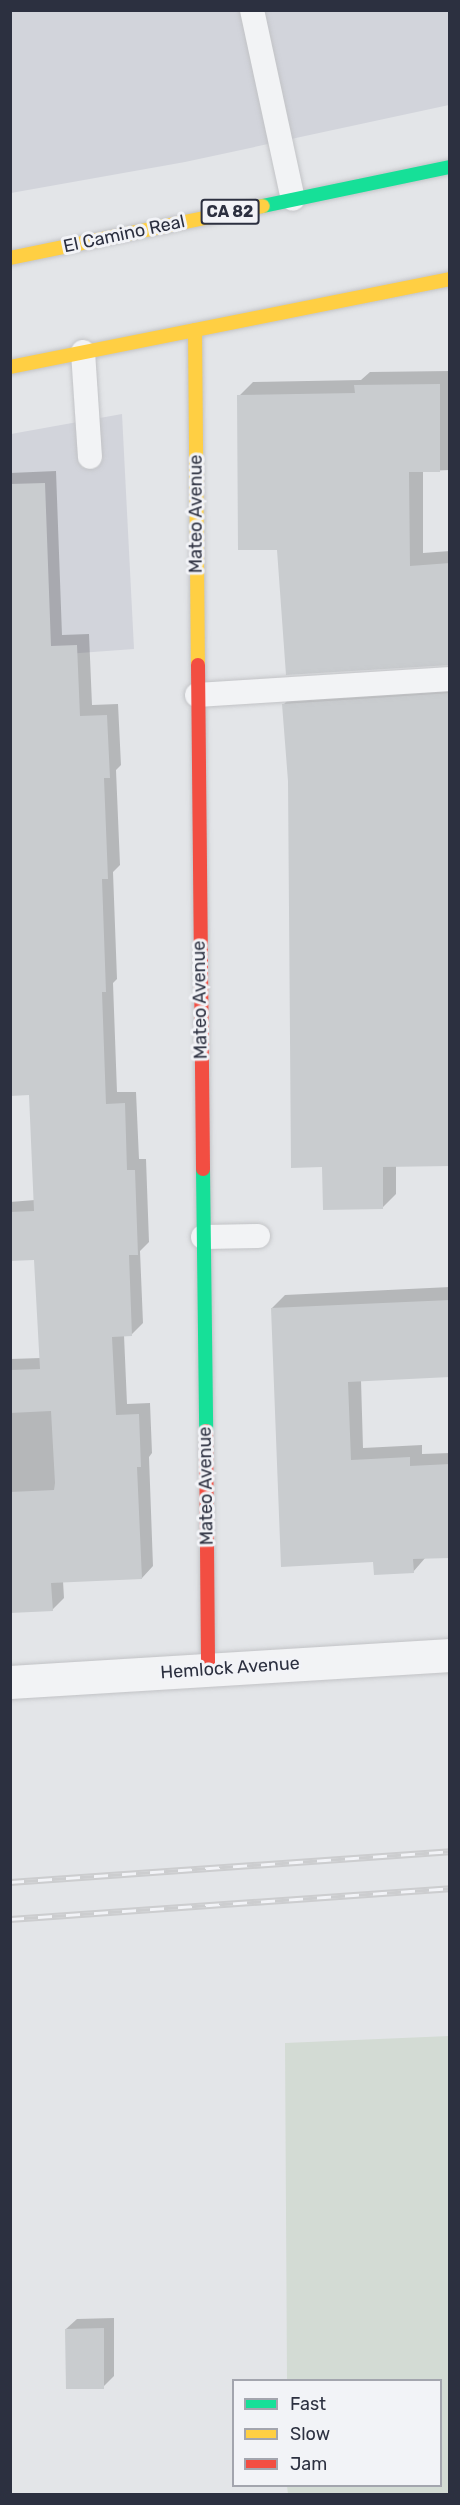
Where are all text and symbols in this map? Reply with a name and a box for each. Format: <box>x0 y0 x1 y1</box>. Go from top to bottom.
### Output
road number: CA 82 <box>200 199 260 225</box>
street label: El Camino Real <box>61 211 187 257</box>
street label: Mateo Avenue <box>185 454 207 574</box>
street label: Mateo Avenue <box>188 940 212 1060</box>
street label: Mateo Avenue <box>194 1426 218 1546</box>
street label: Hemlock Avenue <box>159 1652 301 1684</box>
legend <box>232 2379 442 2487</box>
text: Fast <box>290 2393 326 2415</box>
text: Slow <box>290 2423 330 2445</box>
text: Jam <box>290 2453 327 2475</box>

